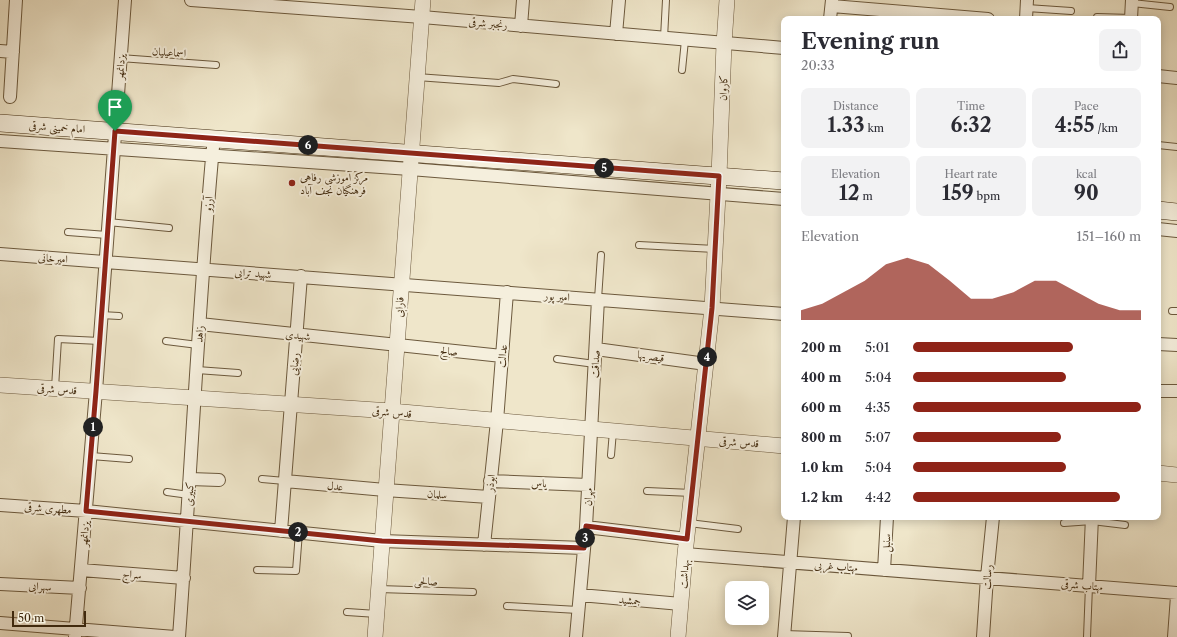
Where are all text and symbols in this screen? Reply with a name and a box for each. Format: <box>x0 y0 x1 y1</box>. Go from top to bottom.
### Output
street label: رنجبر شرقی <box>468 14 508 33</box>
text: Evening run <box>801 28 940 55</box>
button: share <box>1099 29 1141 71</box>
street label: اسماعیلیان <box>151 44 187 60</box>
street label: یزدانمهر <box>112 53 129 81</box>
text: 20:33 <box>801 57 835 73</box>
street label: کاروان <box>716 75 730 101</box>
pin <box>98 90 132 131</box>
icon: arrive <box>104 96 126 118</box>
text: Distance <box>833 99 878 113</box>
text: Time <box>957 99 985 113</box>
text: Pace <box>1074 99 1099 113</box>
text: 1.33 <box>827 113 864 137</box>
text: 6:32 <box>950 113 991 137</box>
text: 4:55 <box>1055 113 1095 137</box>
street label: امام خمینی شرقی <box>28 118 86 139</box>
text: km <box>864 121 884 135</box>
text: /km <box>1095 121 1118 135</box>
pin: 6 <box>298 135 318 155</box>
text: 6 <box>305 138 311 152</box>
pin: 5 <box>594 158 614 178</box>
text: 5 <box>601 161 607 175</box>
text: Elevation <box>831 167 880 181</box>
text: Heart rate <box>944 167 998 181</box>
text: kcal <box>1076 167 1097 181</box>
place label: مرکز آموزشی رفاهی فرهنگیان نجف آباد <box>300 170 368 198</box>
marker: مرکز آموزشی رفاهی فرهنگیان نجف آباد <box>287 178 297 188</box>
text: 12 <box>839 181 859 205</box>
text: 159 <box>942 181 974 205</box>
text: 90 <box>1074 181 1099 205</box>
text: m <box>859 189 873 203</box>
text: bpm <box>974 189 1000 203</box>
street label: آرزو <box>200 194 216 213</box>
text: Elevation <box>801 228 859 244</box>
text: 151–160 m <box>1077 228 1141 244</box>
street label: امیرخانی <box>38 250 68 266</box>
street label: شهید ترابی <box>234 265 272 282</box>
street label: امیر پور <box>543 288 570 305</box>
street label: فارابی <box>391 296 408 318</box>
street label: زاهد <box>191 325 207 343</box>
street label: شهیدی <box>285 327 311 344</box>
text: 200 m <box>801 339 841 355</box>
text: 5:01 <box>865 339 889 355</box>
street label: صالح <box>439 343 459 361</box>
street label: عدالت <box>494 344 510 368</box>
street label: قیصریها <box>637 347 665 366</box>
pin: 4 <box>697 347 717 367</box>
street label: صداقت <box>587 349 603 378</box>
text: 4 <box>704 350 710 364</box>
street label: رضایی <box>286 352 303 376</box>
text: 400 m <box>801 369 841 385</box>
text: 5:04 <box>865 369 891 385</box>
street label: قدس شرقی <box>36 381 77 398</box>
text: 600 m <box>801 399 842 415</box>
text: 4:35 <box>865 399 890 415</box>
street label: قدس شرقی <box>371 403 413 422</box>
pin: 1 <box>83 417 103 437</box>
text: 1 <box>91 420 95 434</box>
text: 800 m <box>801 429 842 445</box>
text: 5:07 <box>865 429 890 445</box>
street label: قدس شرقی <box>718 434 759 451</box>
text: 1.0 km <box>801 459 843 475</box>
text: 5:04 <box>865 459 891 475</box>
street label: ابوذر <box>482 474 498 493</box>
street label: یاس <box>531 476 548 490</box>
street label: عدل <box>326 478 344 494</box>
street label: کبیری <box>181 481 197 507</box>
street label: سلمان <box>426 486 448 502</box>
street label: مهران <box>581 488 596 507</box>
text: 1.2 km <box>801 489 843 505</box>
text: 4:42 <box>865 489 891 505</box>
street label: مطهری شرقی <box>24 499 72 518</box>
street label: یزدانمهر <box>76 520 93 548</box>
pin: 2 <box>288 522 308 542</box>
text: 2 <box>295 525 301 539</box>
pin: 3 <box>575 528 595 548</box>
text: 3 <box>582 531 588 545</box>
street label: سنبل <box>879 533 895 553</box>
street label: مهتاب غربی <box>814 557 858 576</box>
street label: بهداشت <box>676 559 693 589</box>
street label: رسالت <box>979 564 995 590</box>
street label: سراج <box>121 566 143 586</box>
street label: صالحی <box>414 574 438 590</box>
street label: مهتاب شرقی <box>1060 576 1103 595</box>
street label: سهرابی <box>28 578 52 595</box>
map controls <box>725 581 769 625</box>
button: layers <box>725 581 769 625</box>
street label: جمشید <box>618 592 642 608</box>
scale bar <box>12 609 86 628</box>
text: 50 m <box>18 611 44 625</box>

